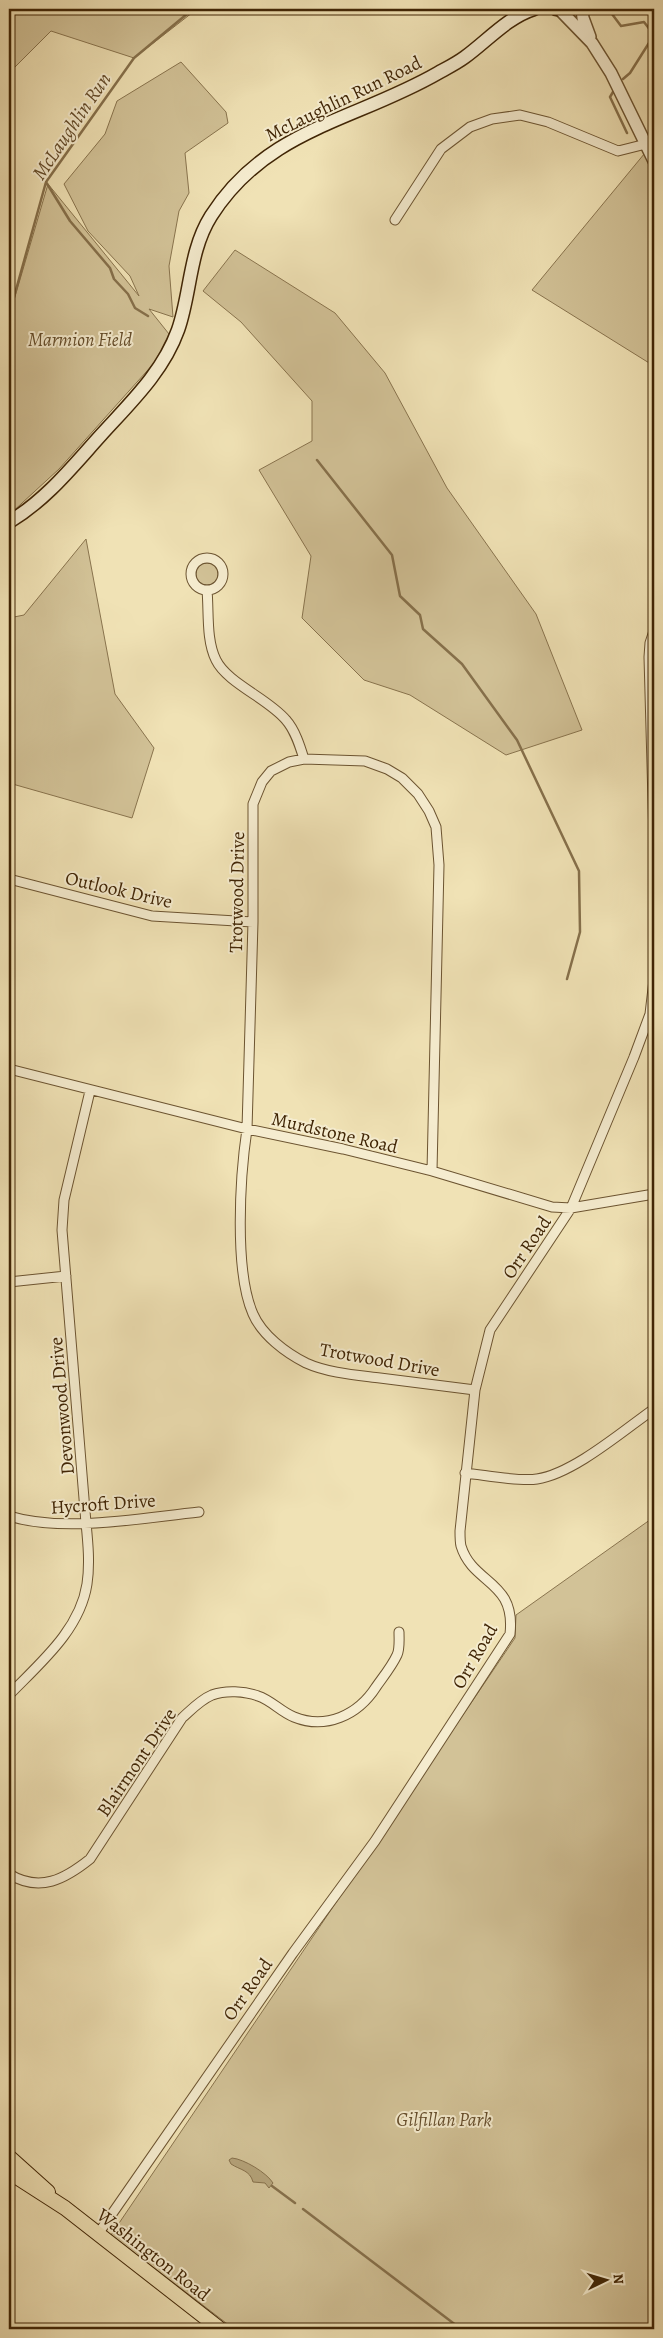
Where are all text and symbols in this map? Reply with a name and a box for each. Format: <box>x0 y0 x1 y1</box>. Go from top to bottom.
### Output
street label: McLaughlin Run Road <box>261 49 427 148</box>
water label: McLaughlin Run <box>26 67 117 185</box>
park label: Marmion Field <box>28 327 132 353</box>
street label: Trotwood Drive <box>223 831 251 953</box>
street label: Outlook Drive <box>63 865 175 915</box>
street label: Murdstone Road <box>269 1106 401 1160</box>
street label: Orr Road <box>496 1210 558 1284</box>
street label: Devonwood Drive <box>43 1336 81 1476</box>
street label: Trotwood Drive <box>318 1337 442 1383</box>
street label: Hycroft Drive <box>50 1487 157 1521</box>
street label: Orr Road <box>446 1619 504 1694</box>
street label: Blairmont Drive <box>91 1703 183 1822</box>
street label: Orr Road <box>217 1952 279 2026</box>
park label: Gilfillan Park <box>396 2107 492 2133</box>
street label: Washington Road <box>90 2202 216 2308</box>
north arrow <box>580 2256 630 2306</box>
text: N <box>609 2273 628 2285</box>

